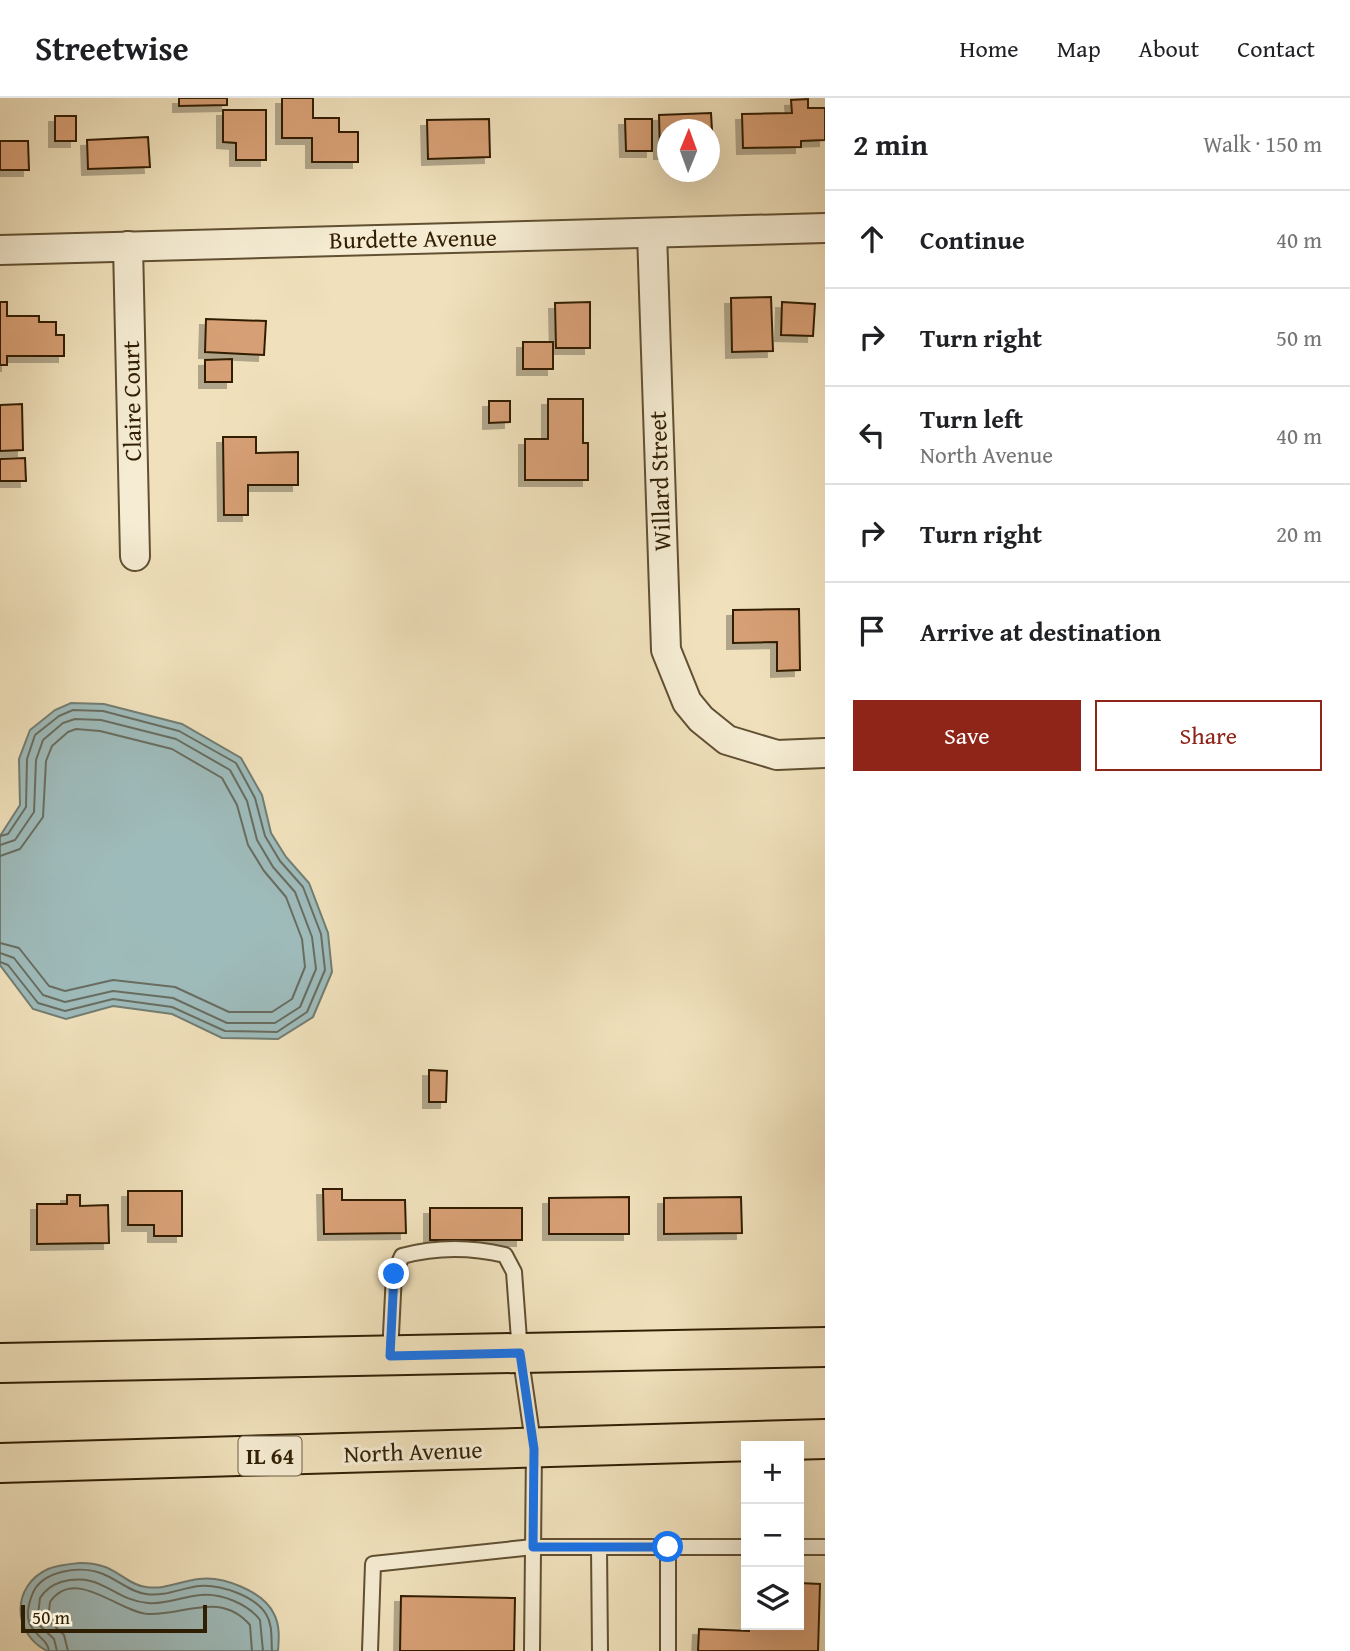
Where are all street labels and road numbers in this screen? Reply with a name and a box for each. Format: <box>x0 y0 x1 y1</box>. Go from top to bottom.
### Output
street label: Burdette Avenue <box>329 220 497 257</box>
street label: Claire Court <box>113 340 150 462</box>
street label: Willard Street <box>640 410 679 552</box>
street label: North Avenue <box>343 1432 483 1471</box>
road number: IL 64 <box>238 1436 302 1476</box>

